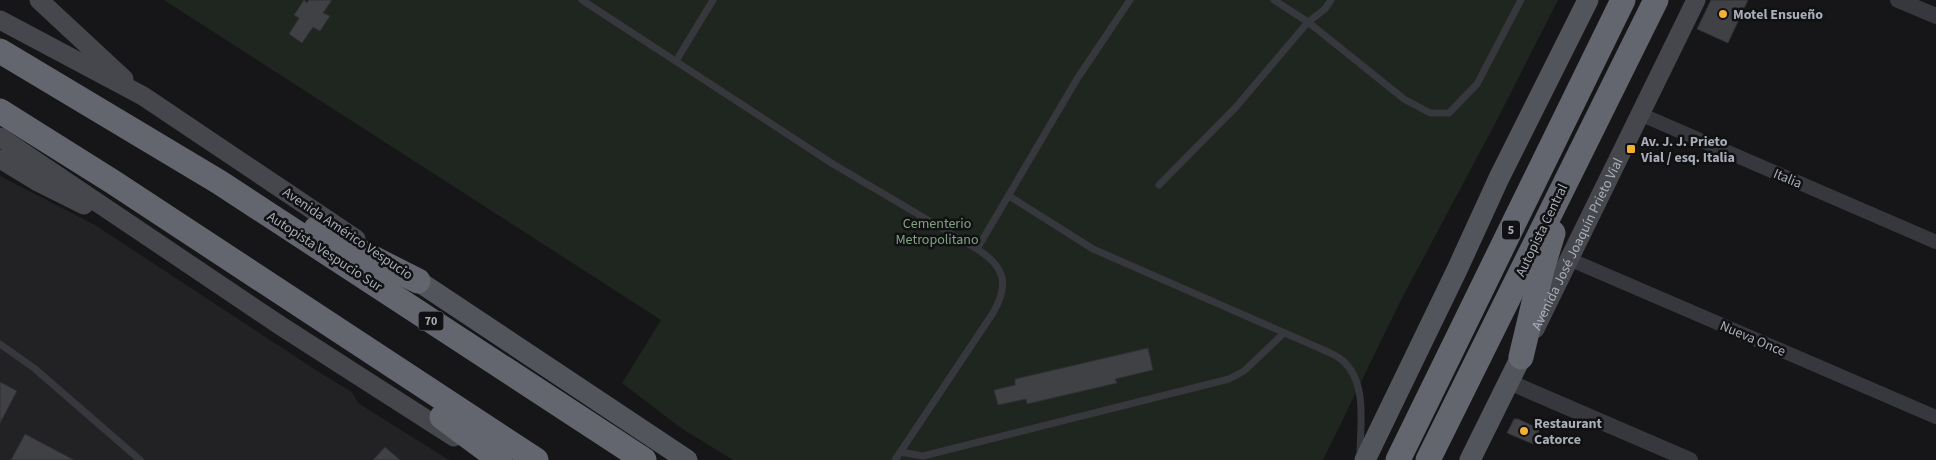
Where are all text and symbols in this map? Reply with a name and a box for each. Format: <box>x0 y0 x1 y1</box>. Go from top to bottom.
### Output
place label: Motel Ensueño <box>1733 5 1823 25</box>
marker: Motel Ensueño <box>1717 8 1729 20</box>
place label: Av. J. J. Prieto Vial / esq. Italia <box>1640 132 1735 168</box>
marker: Av. J. J. Prieto Vial / esq. Italia <box>1625 143 1637 155</box>
street label: Avenida José Joaquín Prieto Vial <box>1527 154 1628 334</box>
street label: Italia <box>1770 164 1805 194</box>
street label: Autopista Central <box>1511 180 1573 280</box>
street label: Avenida Américo Vespucio <box>278 183 417 285</box>
street label: Autopista Vespucio Sur <box>263 207 386 297</box>
park label: Cementerio Metropolitano <box>895 214 979 250</box>
road number: 5 <box>1502 220 1520 240</box>
road number: 70 <box>418 312 444 331</box>
street label: Nueva Once <box>1717 316 1789 362</box>
place label: Restaurant Catorce <box>1534 414 1603 450</box>
marker: Restaurant Catorce <box>1518 425 1530 437</box>

